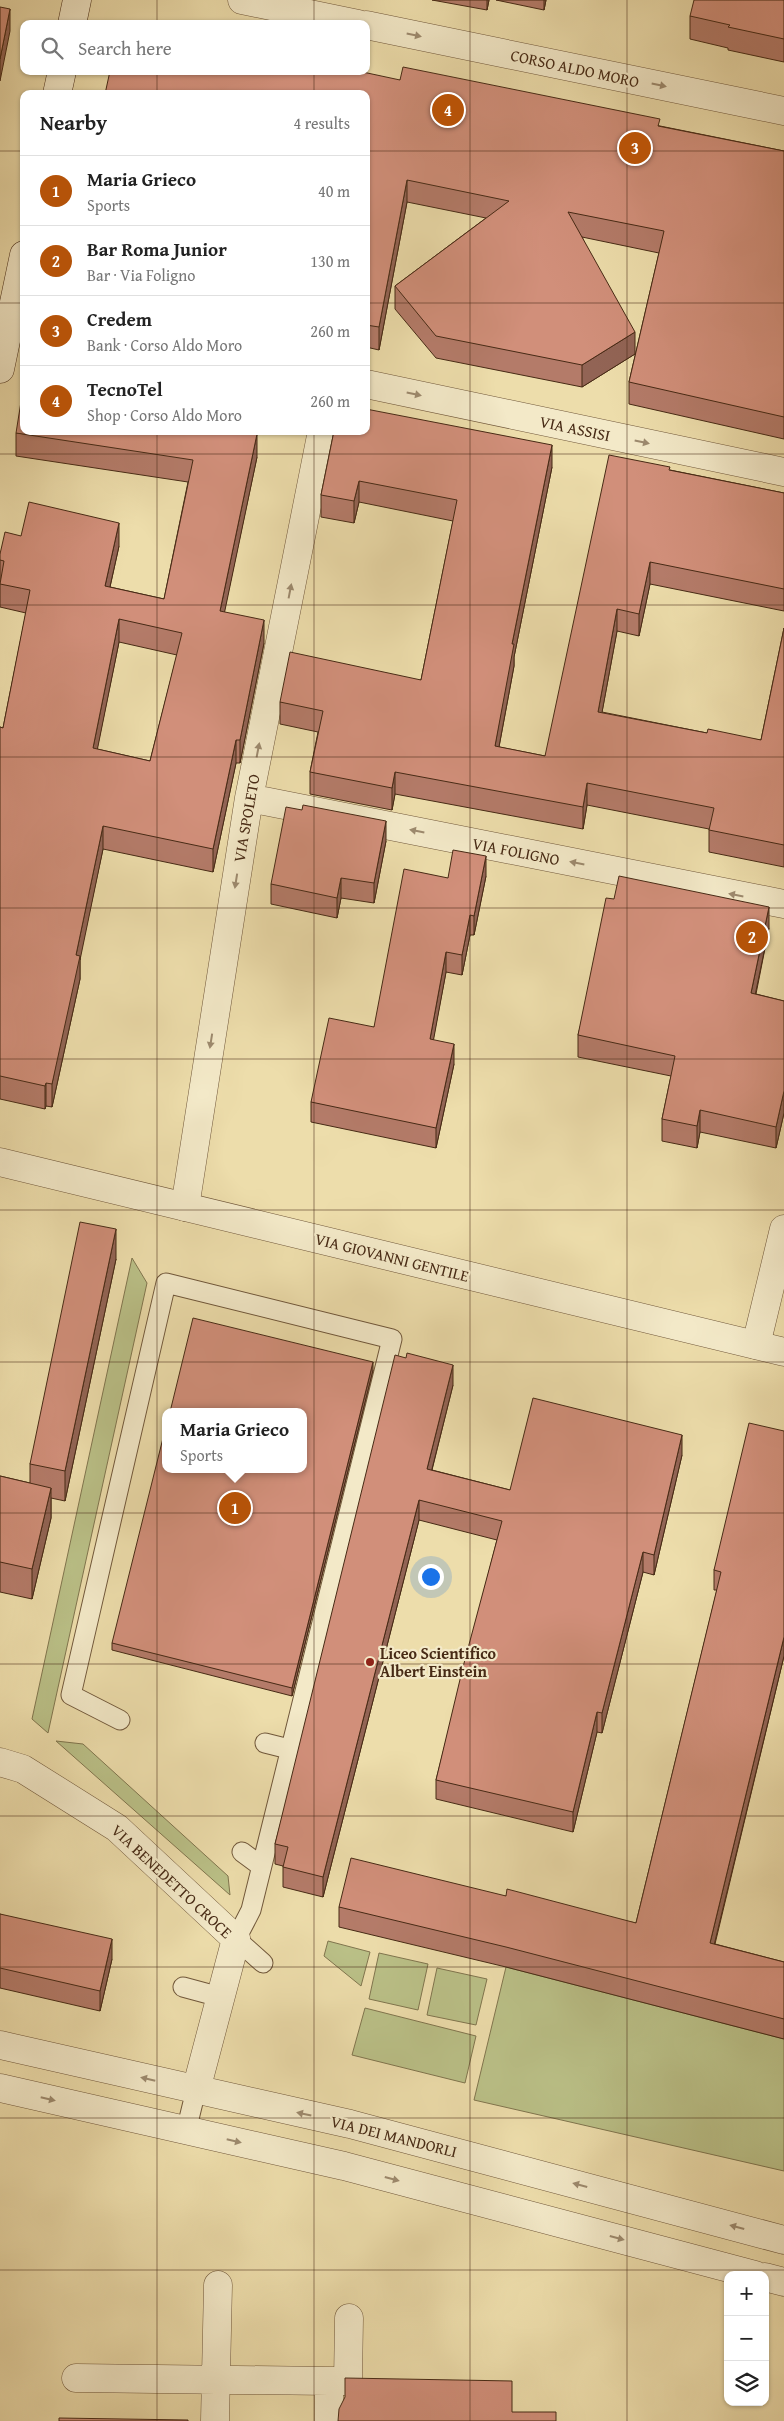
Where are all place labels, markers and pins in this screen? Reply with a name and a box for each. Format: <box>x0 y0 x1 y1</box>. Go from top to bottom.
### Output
pin: 4 <box>432 91 464 129</box>
pin: 3 <box>619 129 651 167</box>
pin: 2 <box>736 918 768 956</box>
pin: 1 <box>219 1489 251 1527</box>
place label: Liceo Scientifico Albert Einstein <box>380 1641 497 1683</box>
marker: Liceo Scientifico Albert Einstein <box>364 1656 376 1668</box>

